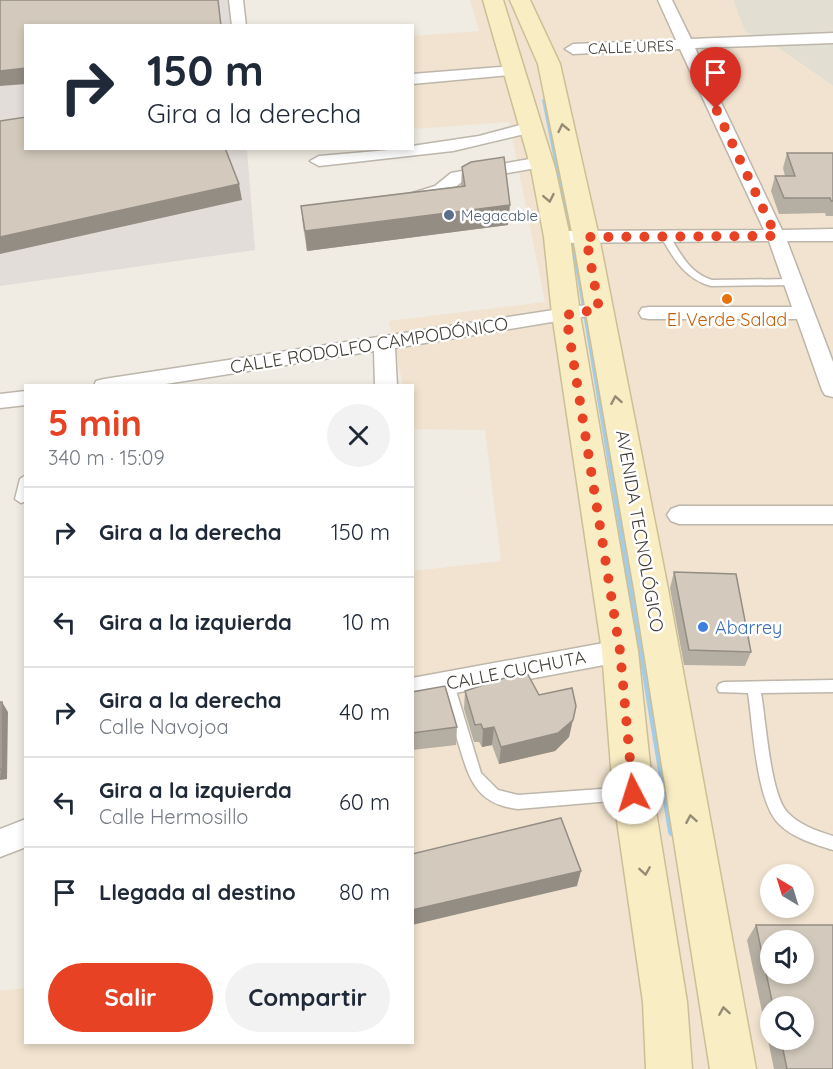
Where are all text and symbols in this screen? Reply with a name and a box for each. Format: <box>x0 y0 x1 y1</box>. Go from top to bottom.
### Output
street label: CALLE URES <box>588 36 674 58</box>
text: 150 m <box>147 44 264 97</box>
pin <box>690 47 741 109</box>
icon: right <box>48 48 126 126</box>
icon: arrive <box>699 56 732 89</box>
text: Gira a la derecha <box>147 96 361 130</box>
one-way arrow <box>557 124 570 134</box>
one-way arrow <box>542 192 555 202</box>
place label: Megacable <box>461 206 538 225</box>
marker: Megacable <box>442 208 456 222</box>
marker: El Verde Salad <box>720 292 734 306</box>
place label: El Verde Salad <box>667 308 787 331</box>
street label: CALLE RODOLFO CAMPODÓNICO <box>228 312 510 378</box>
one-way arrow <box>610 395 623 405</box>
text: 5 min <box>48 400 142 445</box>
button: close <box>327 404 390 467</box>
street label: AVENIDA TECNOLÓGICO <box>611 428 669 634</box>
text: 340 m · 15:09 <box>48 445 165 470</box>
icon: right <box>48 516 81 549</box>
text: Gira a la derecha <box>99 518 282 546</box>
text: 150 m <box>331 518 390 546</box>
icon: left <box>48 606 81 639</box>
text: Gira a la izquierda <box>99 608 292 636</box>
text: 10 m <box>343 608 390 636</box>
place label: Abarrey <box>715 616 782 639</box>
marker: Abarrey <box>696 620 710 634</box>
street label: CALLE CUCHUTA <box>444 645 588 695</box>
text: Gira a la derecha <box>99 686 282 714</box>
icon: right <box>48 696 81 729</box>
text: 40 m <box>339 698 390 726</box>
text: Calle Navojoa <box>99 714 229 739</box>
position arrow <box>601 761 665 825</box>
text: Gira a la izquierda <box>99 776 292 804</box>
icon: left <box>48 786 81 819</box>
text: 60 m <box>339 788 390 816</box>
text: Calle Hermosillo <box>99 804 248 829</box>
one-way arrow <box>685 814 698 824</box>
north arrow <box>760 864 814 918</box>
map controls <box>760 864 814 1050</box>
one-way arrow <box>639 867 651 876</box>
icon: arrive <box>48 876 81 909</box>
text: Llegada al destino <box>99 878 296 906</box>
text: 80 m <box>339 878 390 906</box>
button: sound <box>760 930 814 984</box>
button: Salir <box>48 963 213 1032</box>
button: Compartir <box>225 963 390 1032</box>
button: search <box>760 996 814 1050</box>
one-way arrow <box>719 1006 731 1016</box>

